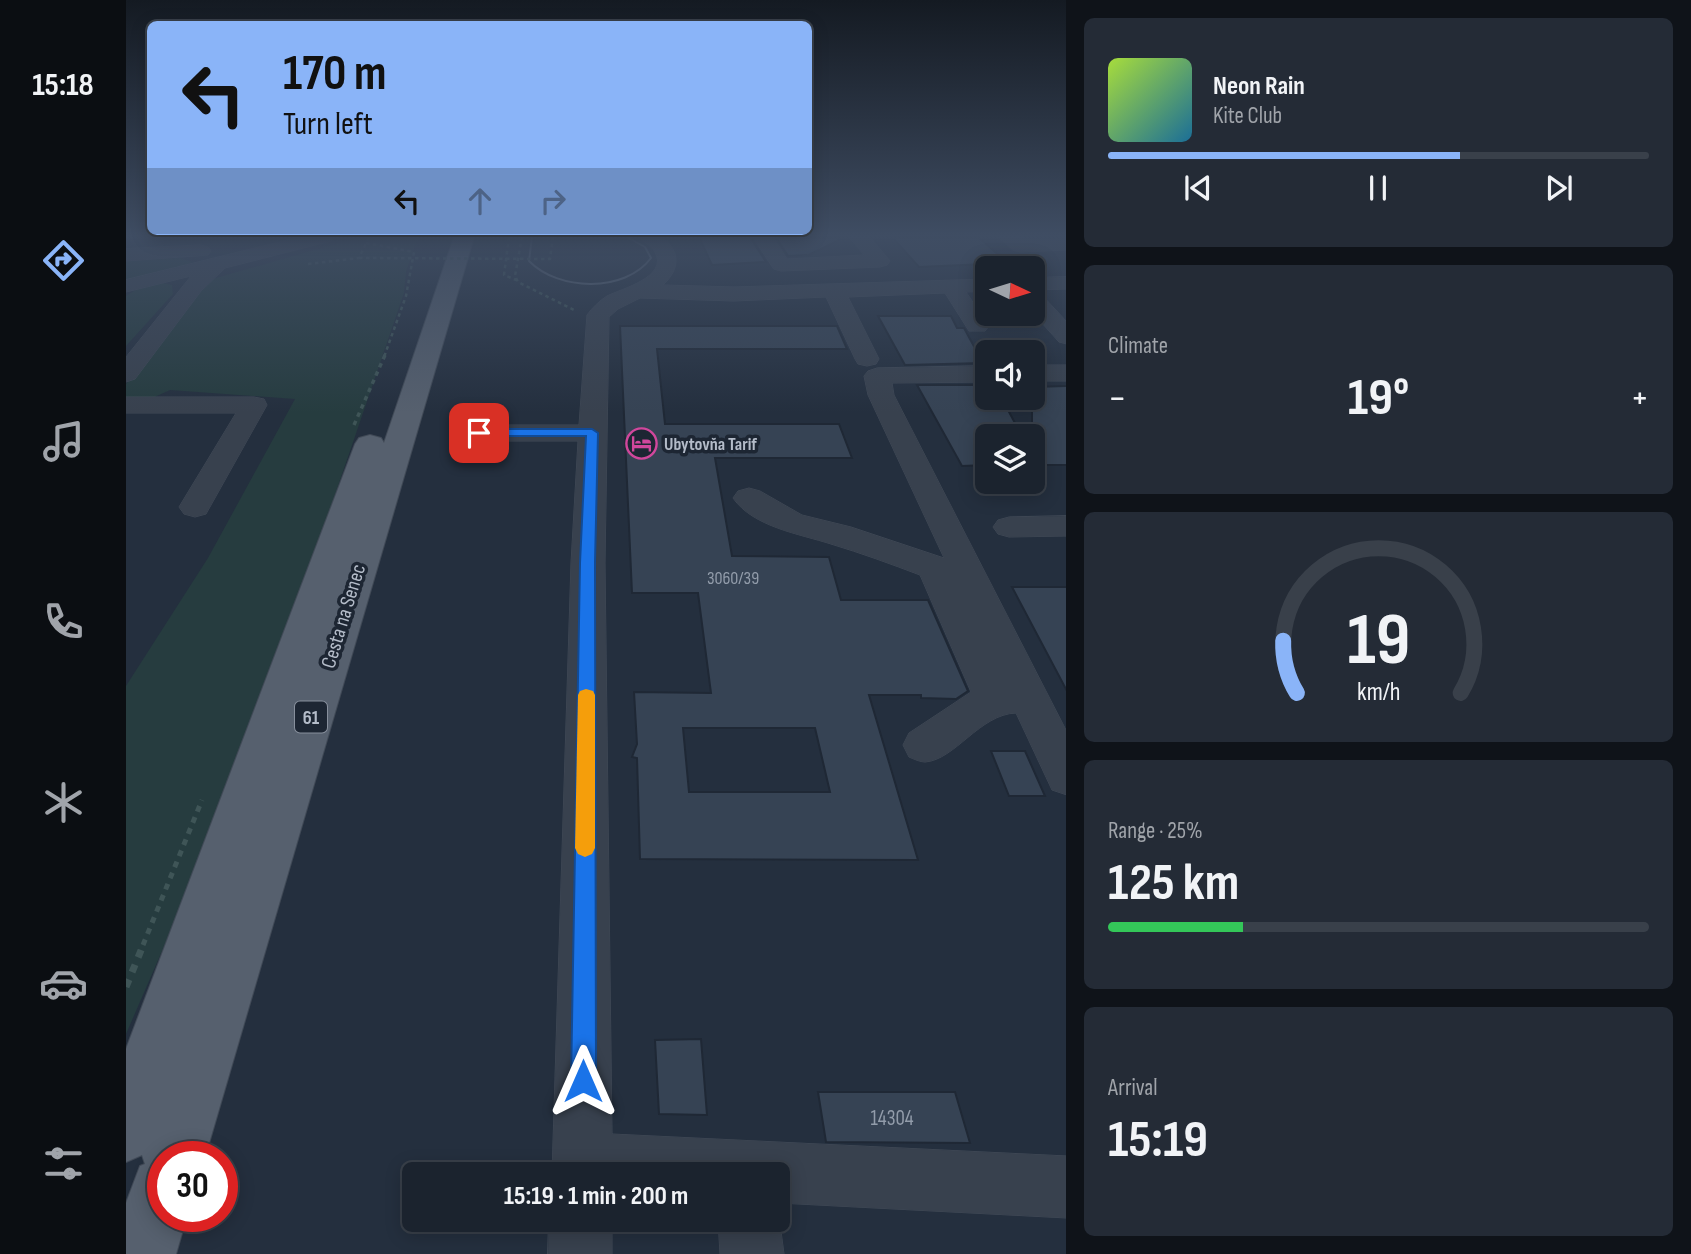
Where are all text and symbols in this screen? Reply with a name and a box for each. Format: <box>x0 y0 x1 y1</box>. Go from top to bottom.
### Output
text: 170 m <box>283 45 387 104</box>
icon: left <box>168 49 259 140</box>
text: 15:18 <box>32 66 94 105</box>
text: Neon Rain <box>1213 71 1305 102</box>
text: Kite Club <box>1213 102 1282 130</box>
text: Turn left <box>283 105 373 144</box>
icon: previous <box>1179 169 1217 207</box>
icon: pause <box>1359 169 1397 207</box>
icon: next <box>1540 169 1578 207</box>
icon: left <box>388 182 426 220</box>
icon: ahead <box>461 182 499 220</box>
icon: right <box>534 182 572 220</box>
icon: directions <box>39 236 88 285</box>
north arrow <box>975 256 1045 326</box>
map controls <box>975 256 1045 494</box>
text: Climate <box>1108 332 1168 360</box>
button: sound <box>975 340 1045 410</box>
text: 19° <box>1348 367 1409 430</box>
text: − <box>1108 376 1127 421</box>
text: + <box>1630 376 1649 421</box>
pin <box>449 403 509 463</box>
icon: arrive <box>460 414 498 452</box>
icon: music <box>39 417 88 466</box>
button: layers <box>975 424 1045 494</box>
hotel icon: Ubytovňa Tarif <box>624 427 658 461</box>
place label: Ubytovňa Tarif <box>664 434 757 455</box>
street label: Cesta na Senec <box>316 561 371 671</box>
house number: 3060/39 <box>707 568 759 589</box>
icon: phone <box>39 597 88 646</box>
text: 19 <box>1347 597 1410 685</box>
text: km/h <box>1357 677 1400 708</box>
road number: 61 <box>295 702 327 732</box>
icon: climate <box>39 778 88 827</box>
text: Range · 25% <box>1108 817 1203 845</box>
text: 125 km <box>1108 852 1239 915</box>
icon: car <box>39 959 88 1008</box>
position arrow <box>546 1044 620 1118</box>
text: Arrival <box>1108 1074 1157 1102</box>
house number: 14304 <box>870 1106 914 1131</box>
text: 15:19 <box>1108 1109 1208 1172</box>
icon: filters <box>39 1139 88 1188</box>
speed limit sign: 30 <box>147 1141 238 1232</box>
text: 15:19 · 1 min · 200 m <box>504 1181 688 1212</box>

